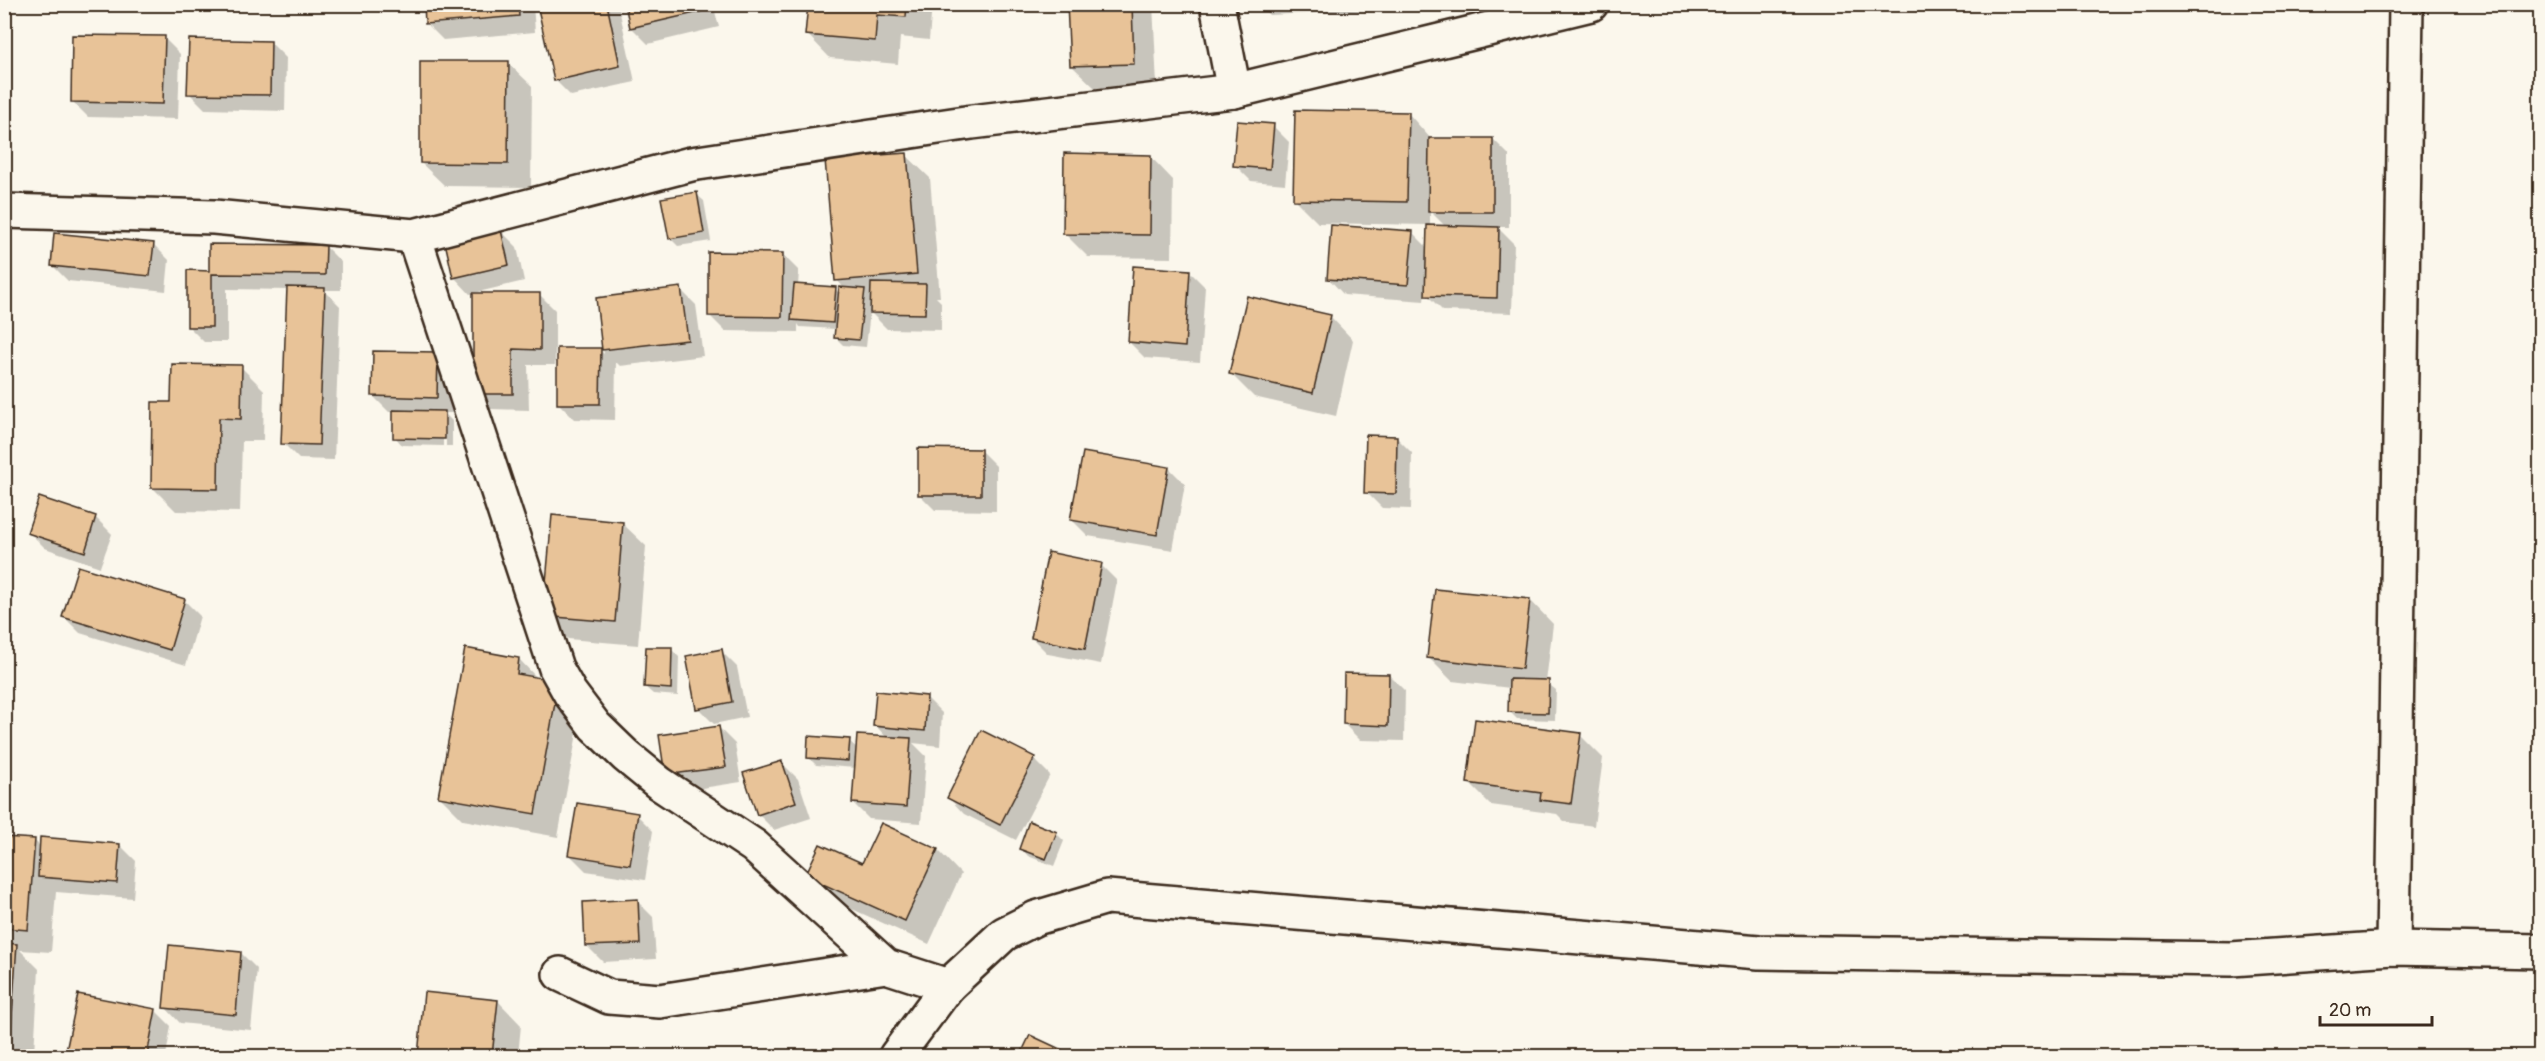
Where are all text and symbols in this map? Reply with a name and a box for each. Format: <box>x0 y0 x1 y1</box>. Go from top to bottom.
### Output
scale bar <box>2320 989 2432 1027</box>
text: 20 m <box>2329 999 2371 1022</box>

